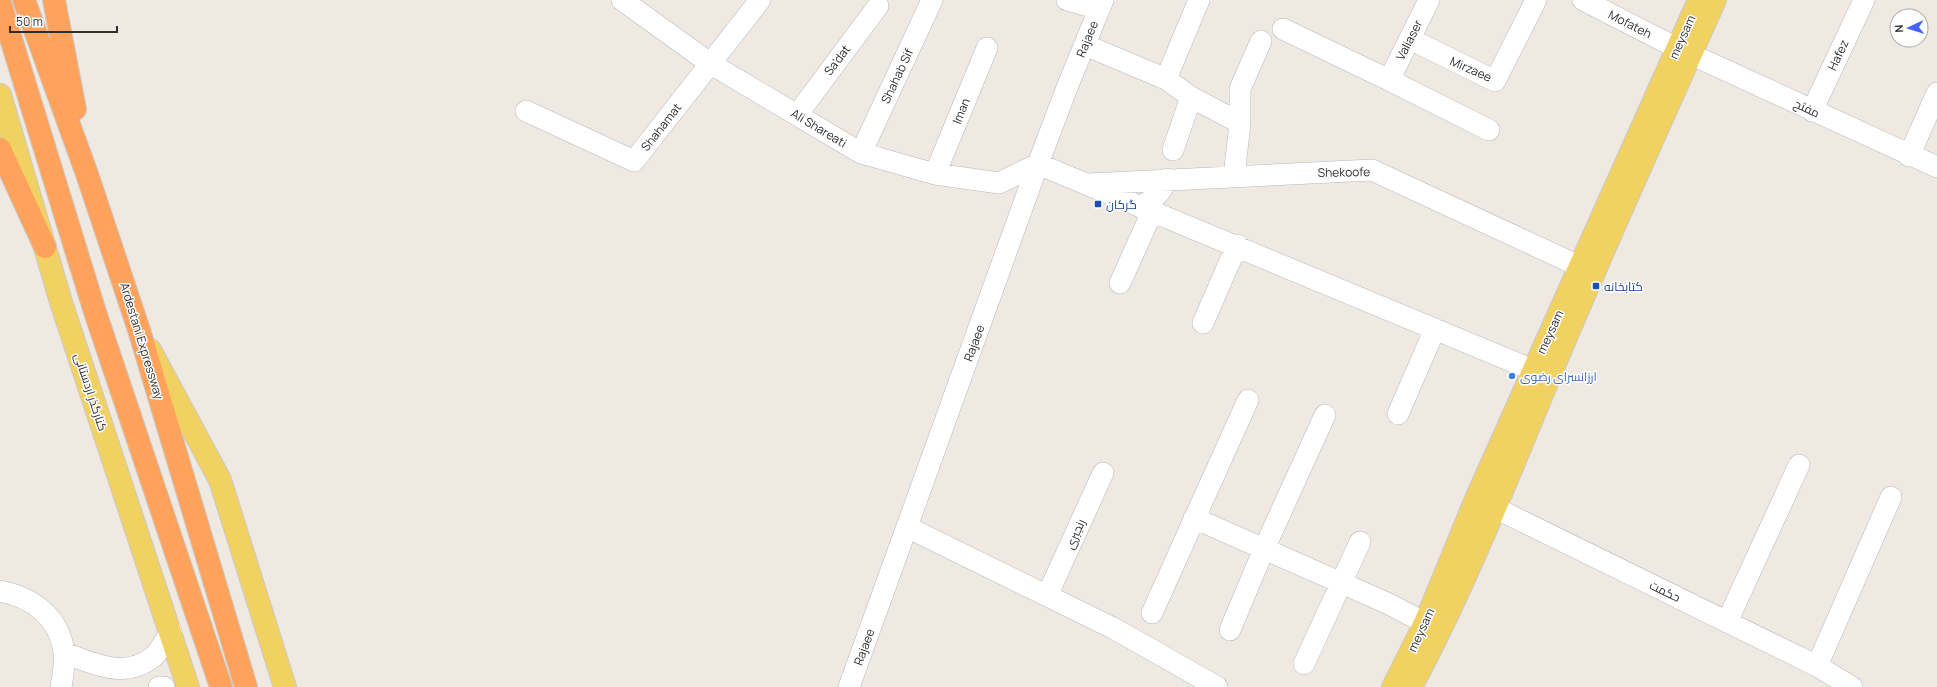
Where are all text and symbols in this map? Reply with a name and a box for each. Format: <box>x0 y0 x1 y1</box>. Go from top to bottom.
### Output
street label: Mofateh <box>1605 6 1655 42</box>
scale bar <box>10 8 117 34</box>
north arrow <box>1889 8 1929 48</box>
street label: meysam <box>1665 12 1699 62</box>
text: 50 m <box>16 13 43 30</box>
street label: Valiaser <box>1392 16 1427 63</box>
street label: Rajaee <box>1072 18 1102 60</box>
text: N <box>1891 24 1906 33</box>
street label: Hafez <box>1823 37 1853 73</box>
street label: Sa'dat <box>820 41 854 79</box>
street label: Shahab Sif <box>877 45 917 106</box>
street label: Mirzaee <box>1447 52 1495 86</box>
street label: Iman <box>948 95 974 127</box>
street label: مفتح <box>1791 95 1823 121</box>
street label: Shahamat <box>637 99 685 155</box>
street label: Ali Shareati <box>788 105 850 151</box>
street label: Shekoofe <box>1318 163 1370 181</box>
place label: گرکان <box>1106 196 1137 213</box>
marker: گرکان <box>1093 199 1103 209</box>
place label: کتابخانه <box>1604 278 1643 295</box>
street label: Ardestani Expressway <box>116 280 168 402</box>
marker: کتابخانه <box>1591 281 1601 291</box>
street label: meysam <box>1532 307 1568 357</box>
street label: Rajaee <box>960 322 988 364</box>
street label: کنارگذر اردستانی <box>70 351 112 433</box>
place label: ارزانسرای رضوی <box>1520 368 1597 385</box>
marker: ارزانسرای رضوی <box>1507 371 1517 381</box>
street label: رنجبری <box>1061 516 1089 552</box>
street label: حکمت <box>1647 576 1683 606</box>
street label: meysam <box>1403 605 1439 655</box>
street label: Rajaee <box>850 626 878 668</box>

